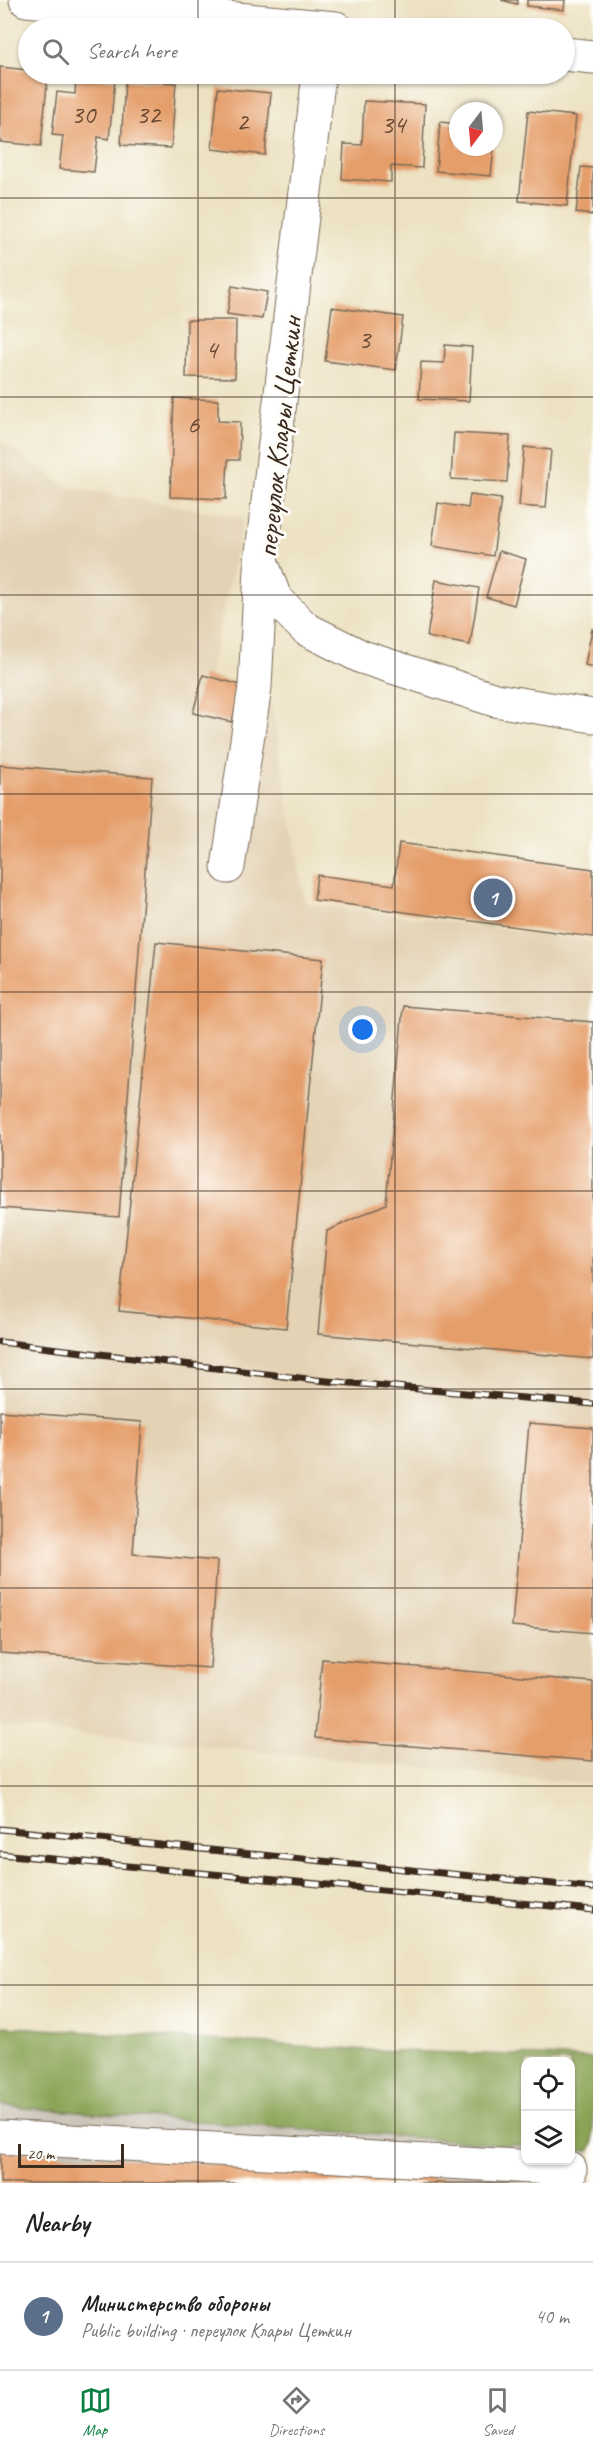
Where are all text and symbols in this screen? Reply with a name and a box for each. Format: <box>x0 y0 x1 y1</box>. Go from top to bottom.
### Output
search box <box>18 18 575 84</box>
icon: search <box>39 35 72 68</box>
text: Search here <box>87 37 177 65</box>
house number: 30 <box>71 97 97 131</box>
house number: 32 <box>136 97 162 131</box>
north arrow <box>449 102 503 156</box>
house number: 2 <box>236 104 250 138</box>
house number: 34 <box>381 107 408 141</box>
street label: переулок Клары Цеткин <box>247 312 311 559</box>
house number: 3 <box>358 322 372 356</box>
house number: 4 <box>205 332 220 366</box>
house number: 6 <box>187 407 200 441</box>
pin: 1 <box>474 876 512 920</box>
your location <box>348 1015 377 1044</box>
map controls <box>521 2057 575 2165</box>
button: locate <box>521 2057 575 2111</box>
button: layers <box>521 2111 575 2165</box>
scale bar <box>18 2141 124 2168</box>
text: 20 m <box>27 2144 54 2164</box>
text: Nearby <box>24 2206 89 2239</box>
text: Министерство обороны <box>81 2290 269 2318</box>
text: 1 <box>39 2304 48 2329</box>
text: 40 m <box>535 2304 569 2329</box>
text: Public building · переулок Клары Цеткин <box>81 2318 351 2343</box>
tab: Map <box>79 2384 112 2440</box>
tab: Directions <box>269 2384 324 2440</box>
tab: Saved <box>481 2384 514 2440</box>

